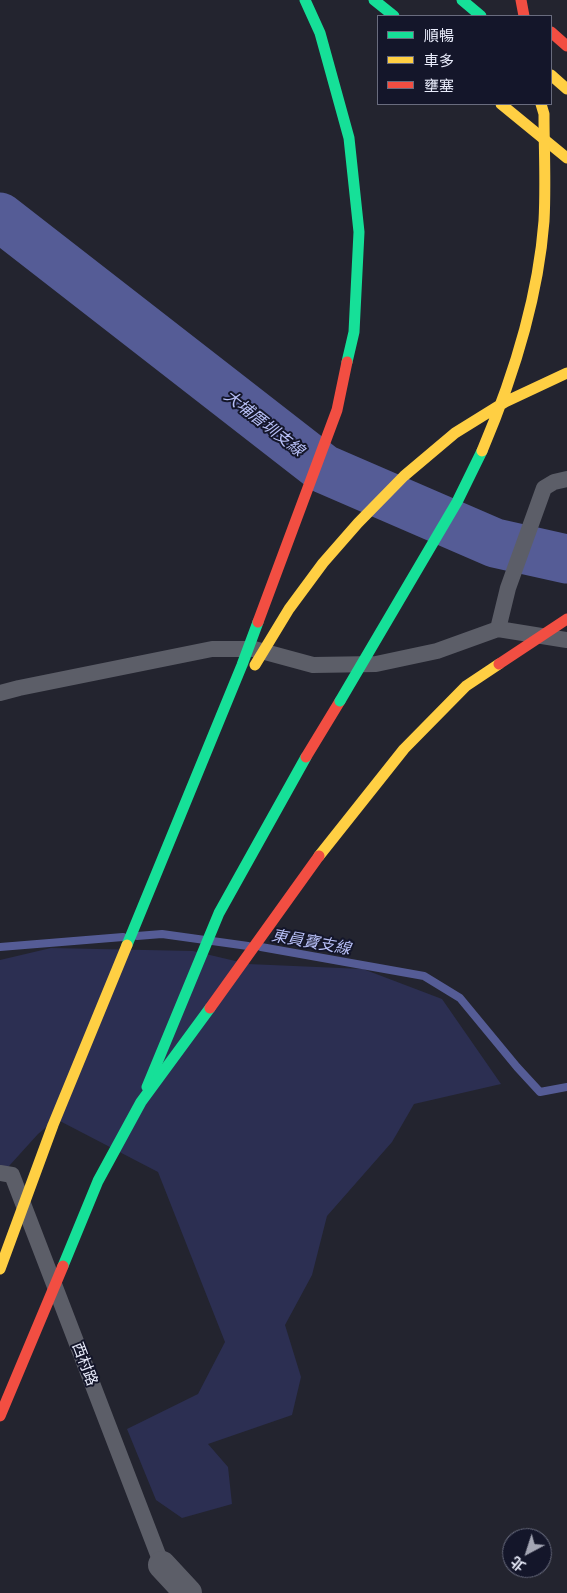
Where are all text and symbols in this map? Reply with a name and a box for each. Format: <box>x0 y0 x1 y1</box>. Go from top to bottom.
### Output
legend <box>377 15 552 105</box>
text: 順暢 <box>424 26 454 44</box>
text: 車多 <box>424 51 454 69</box>
text: 壅塞 <box>424 76 454 94</box>
water label: 大埔厝圳支線 <box>220 386 308 460</box>
water label: 東員寶支線 <box>270 926 352 958</box>
street label: 西村路 <box>69 1340 101 1388</box>
north arrow <box>502 1528 552 1578</box>
text: 北 <box>507 1553 529 1575</box>

